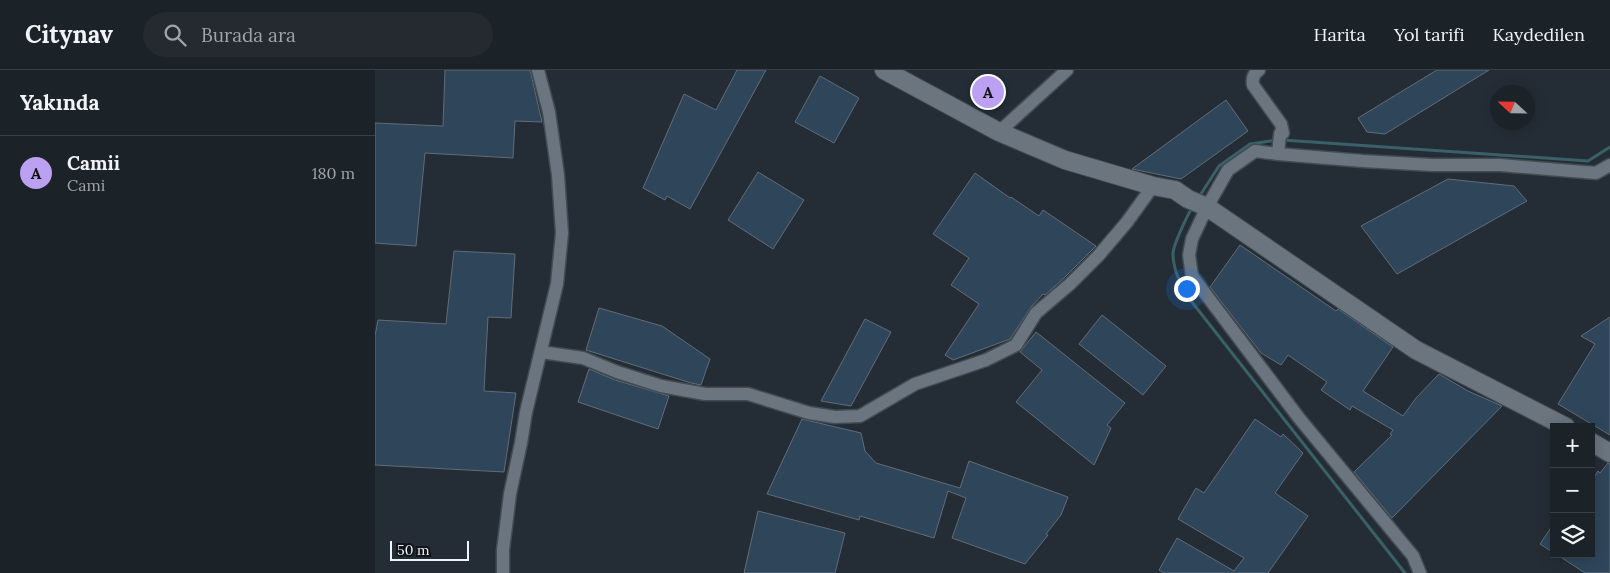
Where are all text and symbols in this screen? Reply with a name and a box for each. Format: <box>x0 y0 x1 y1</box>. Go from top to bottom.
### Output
search box <box>143 12 493 57</box>
text: Citynav <box>25 19 113 50</box>
icon: search <box>161 21 189 49</box>
text: Burada ara <box>201 23 296 47</box>
text: Harita <box>1314 23 1366 46</box>
text: Yol tarifi <box>1394 23 1464 46</box>
text: Kaydedilen <box>1492 23 1585 46</box>
pin: A <box>972 73 1004 111</box>
north arrow <box>1490 85 1535 130</box>
text: Yakında <box>20 89 100 116</box>
text: Camii <box>67 151 120 175</box>
text: A <box>31 163 41 183</box>
text: 180 m <box>312 163 355 183</box>
text: Cami <box>67 175 105 195</box>
your location <box>1174 276 1200 302</box>
map controls <box>1550 423 1595 558</box>
button: + <box>1550 423 1595 468</box>
button: − <box>1550 468 1595 513</box>
button: layers <box>1550 513 1595 558</box>
scale bar <box>390 538 469 561</box>
text: 50 m <box>397 541 430 559</box>

